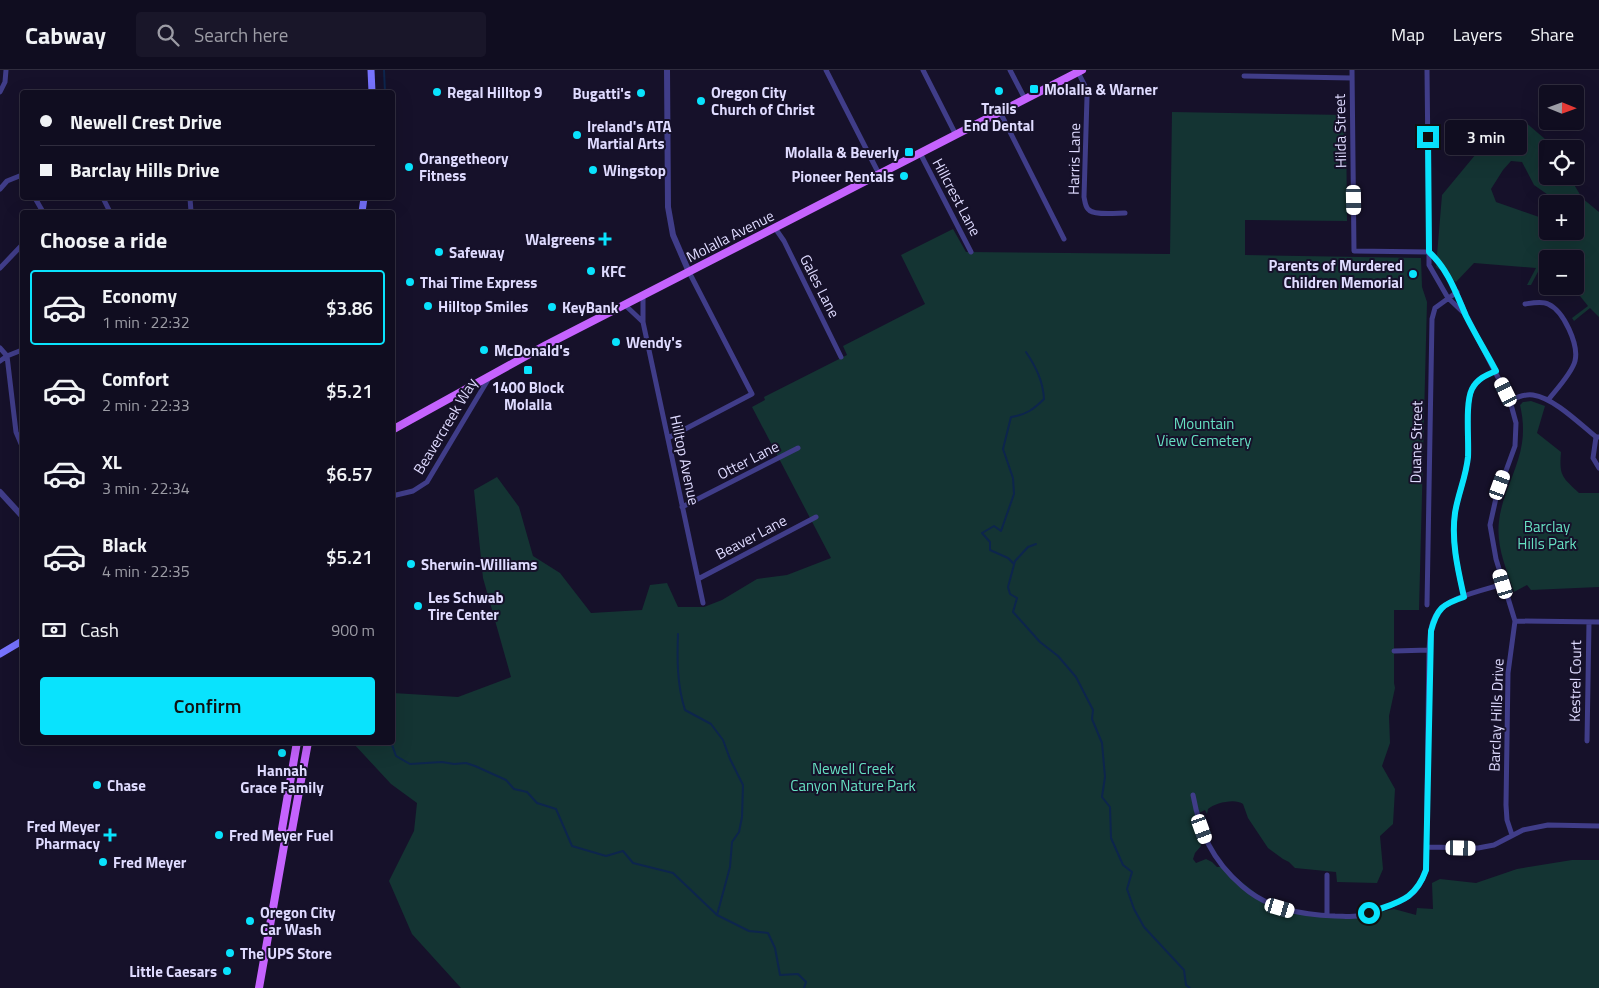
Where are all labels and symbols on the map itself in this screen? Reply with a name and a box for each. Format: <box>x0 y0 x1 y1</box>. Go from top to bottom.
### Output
place label: Molalla & Warner <box>1044 78 1158 101</box>
place label: Regal Hilltop 9 <box>447 81 542 104</box>
place label: Oregon City Church of Christ <box>711 81 815 121</box>
place label: Bugatti's <box>572 82 631 105</box>
marker: Molalla & Warner <box>1028 83 1040 95</box>
marker: Trails End Dental <box>993 85 1005 97</box>
north arrow <box>1539 85 1584 130</box>
marker: Regal Hilltop 9 <box>431 86 443 98</box>
marker: Bugatti's <box>635 87 647 99</box>
street label: Hilda Street <box>1328 93 1352 168</box>
marker: Oregon City Church of Christ <box>695 95 707 107</box>
place label: Trails End Dental <box>964 97 1034 137</box>
place label: Ireland's ATA Martial Arts <box>587 115 672 155</box>
callout: 3 min <box>1446 120 1528 154</box>
street label: Harris Lane <box>1062 123 1086 195</box>
route end <box>1417 126 1439 148</box>
marker: Ireland's ATA Martial Arts <box>571 129 583 141</box>
place label: Molalla & Beverly <box>785 141 899 164</box>
marker: Molalla & Beverly <box>903 146 915 158</box>
place label: Orangetheory Fitness <box>419 147 509 187</box>
street label: Hillcrest Lane <box>927 154 987 240</box>
place label: Wingstop <box>603 159 666 182</box>
marker: Orangetheory Fitness <box>403 161 415 173</box>
marker: Wingstop <box>587 164 599 176</box>
place label: Pioneer Rentals <box>791 165 894 188</box>
marker: Pioneer Rentals <box>898 170 910 182</box>
car <box>1346 185 1361 215</box>
street label: Molalla Avenue <box>682 204 778 268</box>
place label: Walgreens <box>525 228 595 251</box>
marker: Walgreens <box>599 233 611 245</box>
place label: Safeway <box>449 241 505 264</box>
marker: Safeway <box>433 246 445 258</box>
street label: Gales Lane <box>794 250 846 322</box>
place label: Parents of Murdered Children Memorial <box>1268 254 1403 294</box>
place label: KFC <box>601 260 626 283</box>
marker: KFC <box>585 265 597 277</box>
marker: Parents of Murdered Children Memorial <box>1407 268 1419 280</box>
place label: Thai Time Express <box>420 271 537 294</box>
marker: Thai Time Express <box>404 276 416 288</box>
place label: Hilltop Smiles <box>438 295 528 318</box>
place label: KeyBank <box>562 296 619 319</box>
marker: Hilltop Smiles <box>422 300 434 312</box>
marker: KeyBank <box>546 301 558 313</box>
place label: Wendy's <box>626 331 682 354</box>
marker: Wendy's <box>610 336 622 348</box>
place label: McDonald's <box>494 339 570 362</box>
marker: McDonald's <box>478 344 490 356</box>
marker: 1400 Block Molalla <box>522 364 534 376</box>
street label: Beavercreek Way <box>407 373 483 479</box>
car <box>1492 375 1519 409</box>
place label: 1400 Block Molalla <box>492 376 565 416</box>
street label: Duane Street <box>1404 400 1428 484</box>
park label: Mountain View Cemetery <box>1156 412 1252 452</box>
street label: Hilltop Avenue <box>664 413 706 507</box>
street label: Otter Lane <box>713 435 783 485</box>
car <box>1487 468 1512 502</box>
street label: Beaver Lane <box>711 509 791 565</box>
park label: Barclay Hills Park <box>1517 515 1577 555</box>
place label: Sherwin-Williams <box>421 553 537 576</box>
marker: Sherwin-Williams <box>405 558 417 570</box>
car <box>1491 567 1514 601</box>
place label: Les Schwab Tire Center <box>428 586 504 626</box>
marker: Les Schwab Tire Center <box>412 600 424 612</box>
street label: Kestrel Court <box>1563 639 1587 722</box>
street label: Barclay Hills Drive <box>1483 658 1509 772</box>
marker: Hannah Grace Family <box>276 747 288 759</box>
park label: Newell Creek Canyon Nature Park <box>790 757 916 797</box>
place label: Hannah Grace Family <box>240 759 324 799</box>
place label: Chase <box>107 774 146 797</box>
marker: Chase <box>91 779 103 791</box>
car <box>1189 812 1214 846</box>
place label: Fred Meyer Pharmacy <box>27 815 100 855</box>
place label: Fred Meyer Fuel <box>229 824 333 847</box>
marker: Fred Meyer Pharmacy <box>104 829 116 841</box>
marker: Fred Meyer Fuel <box>213 829 225 841</box>
car <box>1445 840 1476 856</box>
place label: Fred Meyer <box>113 851 187 874</box>
marker: Fred Meyer <box>97 856 109 868</box>
car <box>1263 897 1296 919</box>
place label: Oregon City Car Wash <box>260 901 336 941</box>
route start <box>1358 902 1380 924</box>
marker: Oregon City Car Wash <box>244 915 256 927</box>
place label: The UPS Store <box>240 942 332 965</box>
marker: The UPS Store <box>224 947 236 959</box>
place label: Little Caesars <box>129 960 217 983</box>
marker: Little Caesars <box>221 965 233 977</box>

